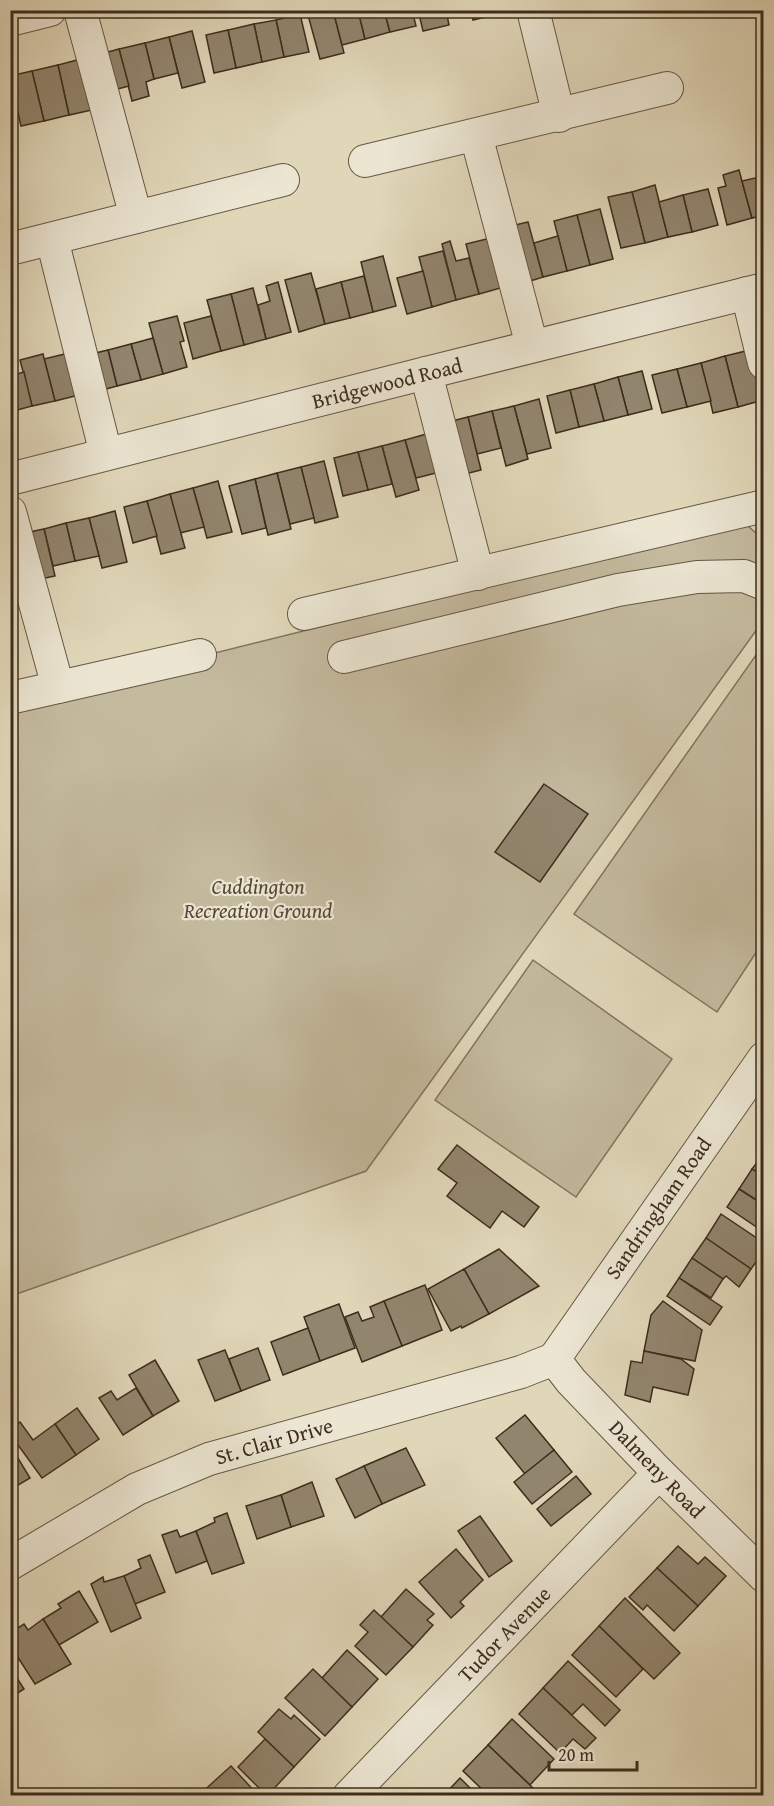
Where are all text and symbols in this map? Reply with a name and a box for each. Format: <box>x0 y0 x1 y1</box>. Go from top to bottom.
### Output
street label: Bridgewood Road <box>309 349 466 417</box>
park label: Cuddington Recreation Ground <box>183 871 332 926</box>
street label: Sandringham Road <box>597 1130 719 1285</box>
street label: St. Clair Drive <box>212 1409 337 1473</box>
street label: Dalmeny Road <box>602 1413 713 1526</box>
street label: Tudor Avenue <box>450 1579 558 1689</box>
scale bar <box>549 1734 638 1772</box>
text: 20 m <box>558 1741 594 1768</box>

